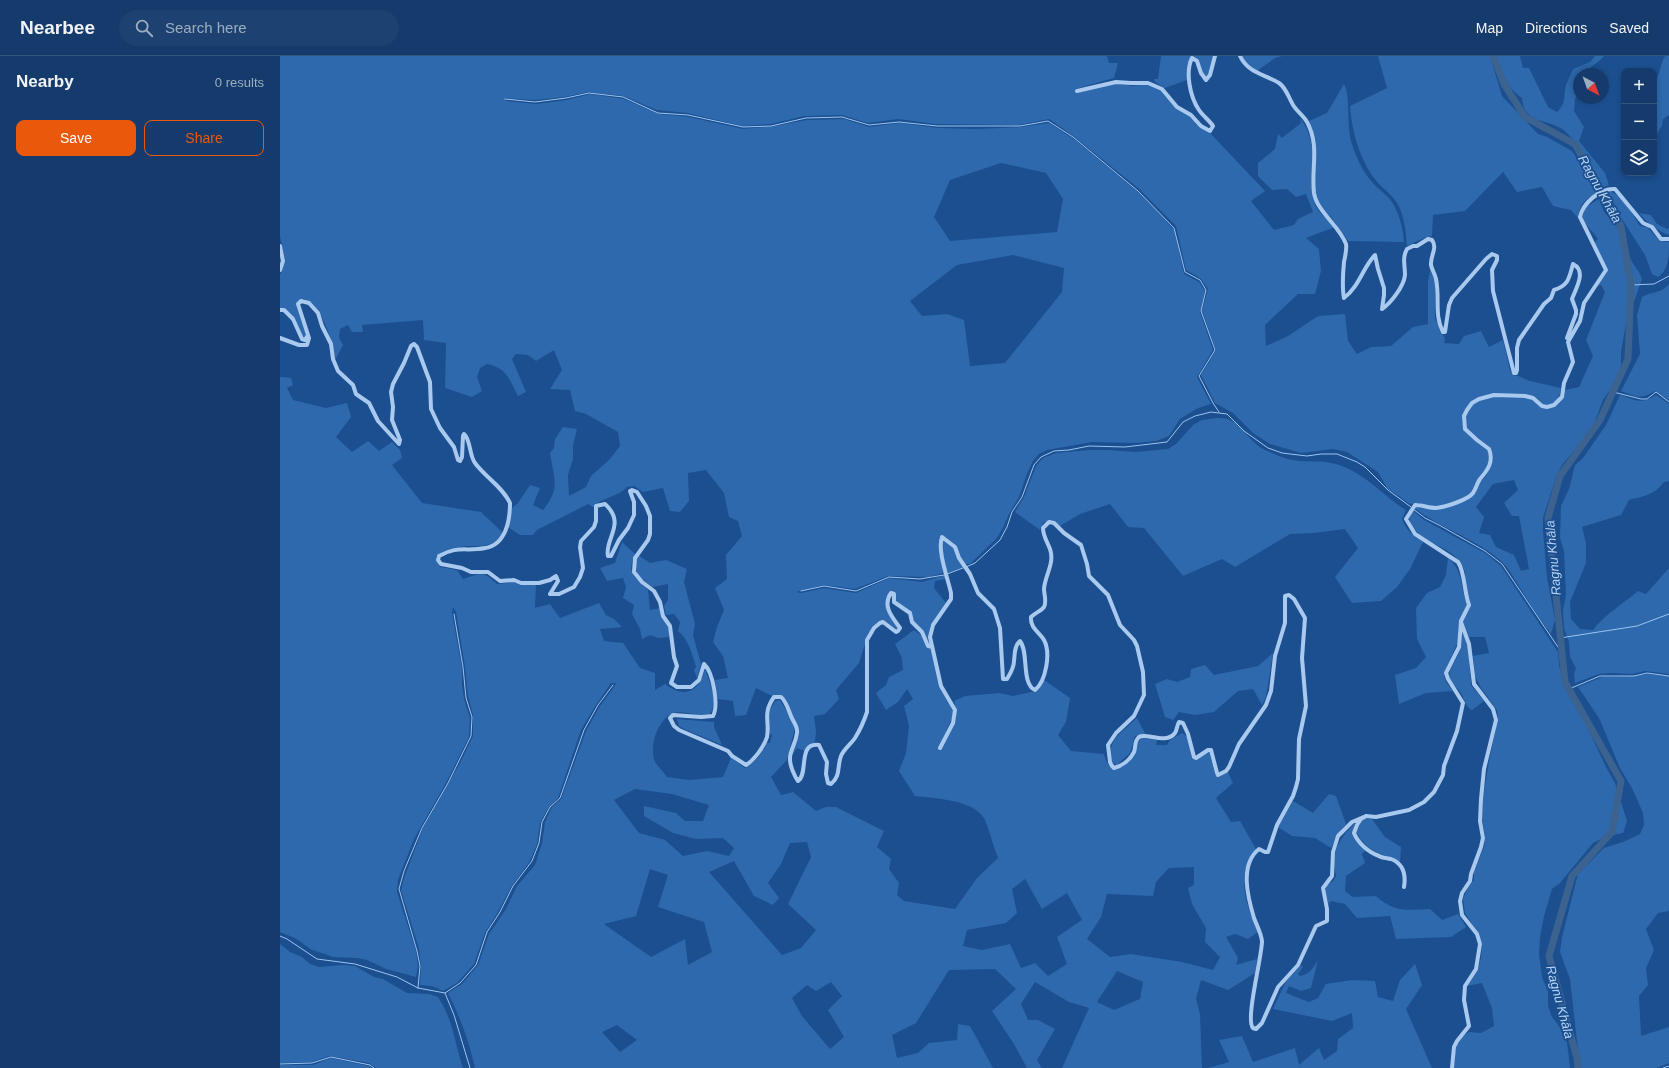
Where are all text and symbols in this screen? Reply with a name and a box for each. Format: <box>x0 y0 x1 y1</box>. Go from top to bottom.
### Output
search box <box>119 10 399 46</box>
text: Nearbee <box>20 17 95 38</box>
icon: search <box>133 17 155 39</box>
text: Search here <box>165 19 247 36</box>
text: Map <box>1476 20 1503 36</box>
text: Directions <box>1525 20 1587 36</box>
text: Saved <box>1609 20 1649 36</box>
north arrow <box>1573 68 1609 104</box>
map controls <box>1621 68 1657 176</box>
button: + <box>1621 68 1657 104</box>
text: Nearby <box>16 72 74 91</box>
text: 0 results <box>215 75 264 90</box>
button: − <box>1621 104 1657 140</box>
button: Save <box>16 120 136 156</box>
button: Share <box>144 120 264 156</box>
button: layers <box>1621 140 1657 176</box>
water label: Ragnu Khāla <box>1575 152 1625 226</box>
water label: Ragnu Khāla <box>1542 520 1564 596</box>
water label: Ragnu Khāla <box>1543 964 1577 1040</box>

